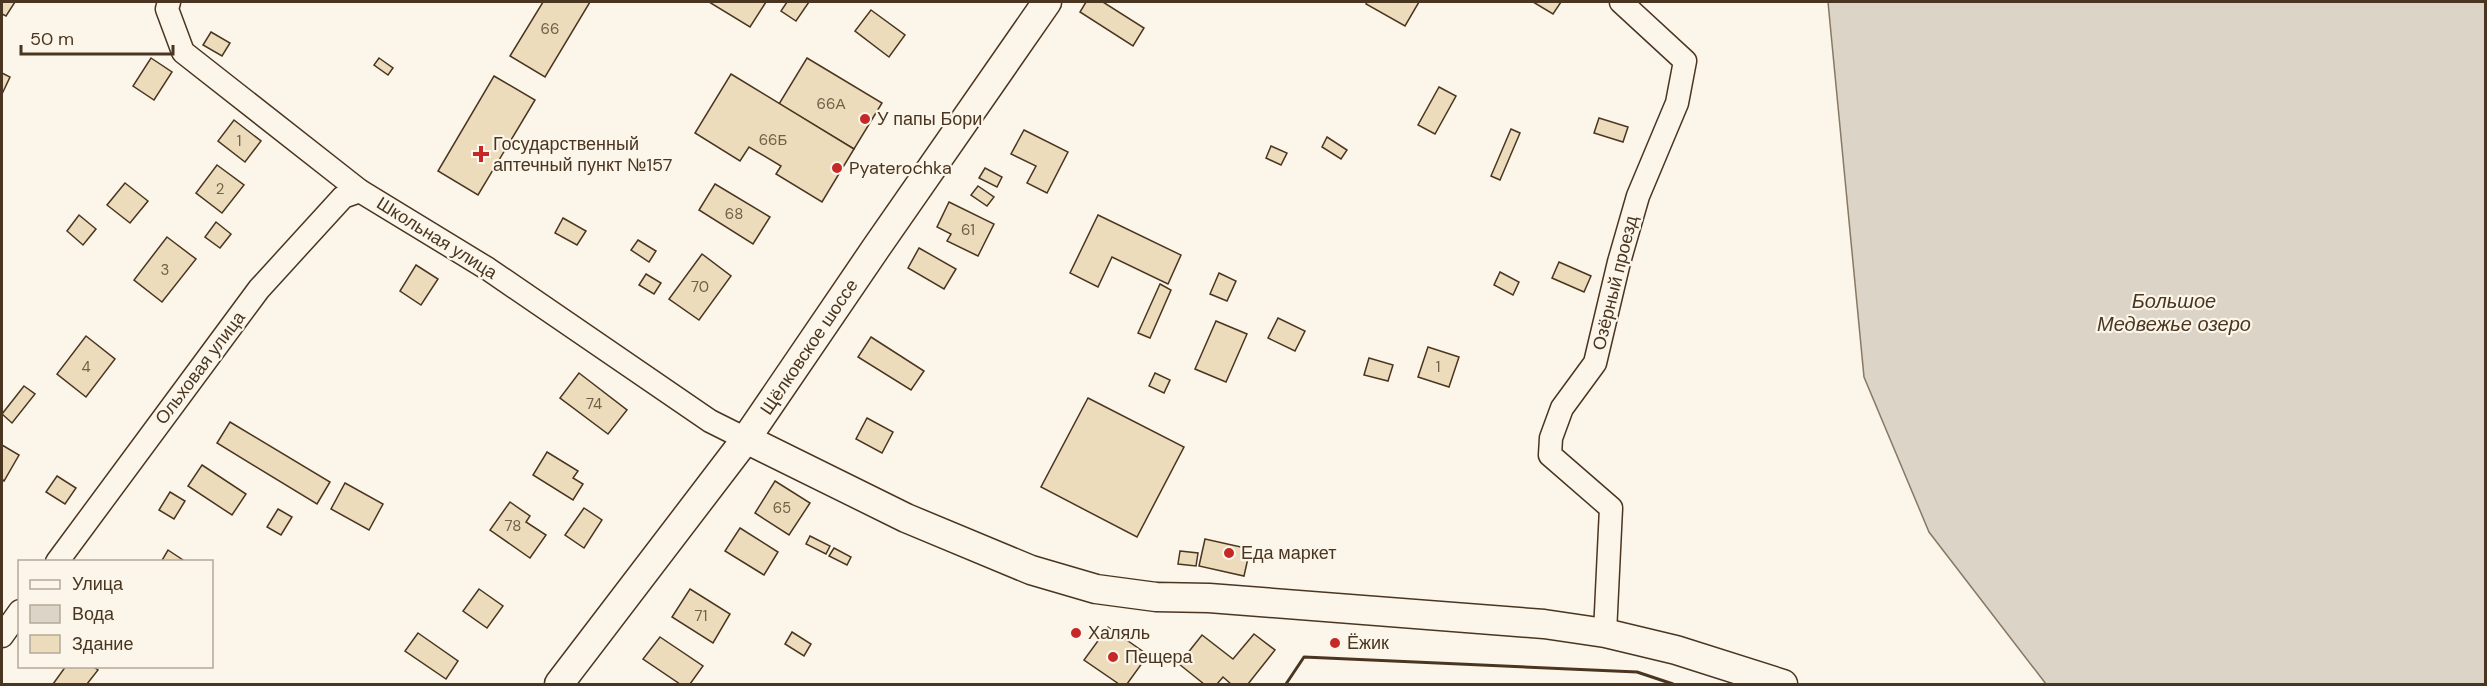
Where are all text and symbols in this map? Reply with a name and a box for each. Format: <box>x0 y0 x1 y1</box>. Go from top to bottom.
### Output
scale bar <box>21 18 172 56</box>
house number: 66 <box>541 19 559 39</box>
text: 50 m <box>30 27 74 51</box>
house number: 66А <box>817 94 845 114</box>
place label: У папы Бори <box>877 107 982 131</box>
marker: У папы Бори <box>858 112 872 126</box>
house number: 66Б <box>759 130 787 150</box>
house number: 1 <box>237 131 241 151</box>
place label: Государственный аптечный пункт №157 <box>493 132 672 177</box>
marker: Государственный аптечный пункт №157 <box>474 147 488 161</box>
place label: Pyaterochka <box>849 156 952 180</box>
marker: Pyaterochka <box>830 161 844 175</box>
house number: 2 <box>216 179 224 199</box>
street label: Школьная улица <box>372 191 503 285</box>
house number: 68 <box>725 204 743 224</box>
street label: Озёрный проезд <box>1587 213 1643 353</box>
house number: 61 <box>961 220 975 240</box>
house number: 3 <box>161 260 169 280</box>
street label: Щёлковское шоссе <box>755 274 863 420</box>
house number: 70 <box>691 277 709 297</box>
water label: Большое Медвежье озеро <box>2097 288 2251 337</box>
street label: Ольховая улица <box>150 306 251 429</box>
house number: 4 <box>81 357 91 377</box>
house number: 1 <box>1436 357 1440 377</box>
house number: 74 <box>586 394 602 414</box>
house number: 65 <box>773 498 791 518</box>
house number: 78 <box>505 516 521 536</box>
place label: Еда маркет <box>1241 541 1336 565</box>
marker: Еда маркет <box>1222 546 1236 560</box>
legend <box>18 560 213 668</box>
text: Улица <box>72 572 124 596</box>
text: Вода <box>72 602 115 626</box>
house number: 71 <box>695 606 707 626</box>
place label: Халяль <box>1088 621 1150 645</box>
marker: Халяль <box>1069 626 1083 640</box>
place label: Ёжик <box>1347 631 1389 655</box>
text: Здание <box>72 632 133 656</box>
marker: Ёжик <box>1328 636 1342 650</box>
place label: Пещера <box>1125 645 1194 669</box>
marker: Пещера <box>1106 650 1120 664</box>

